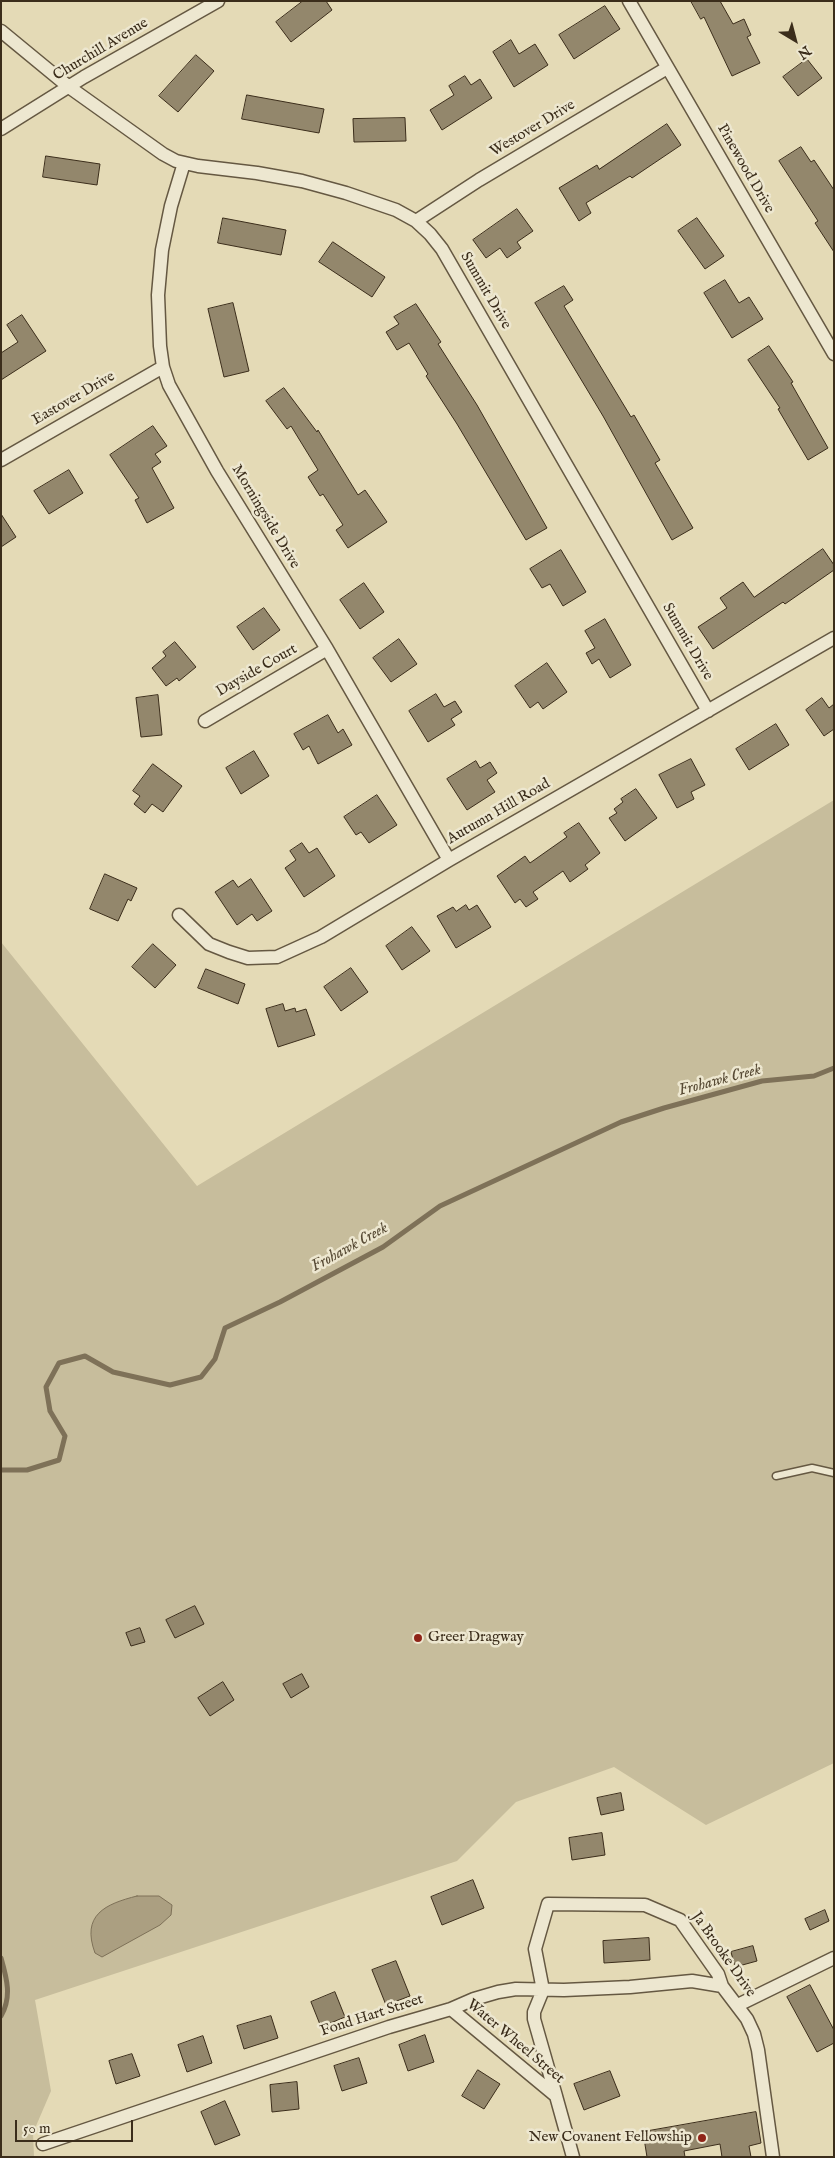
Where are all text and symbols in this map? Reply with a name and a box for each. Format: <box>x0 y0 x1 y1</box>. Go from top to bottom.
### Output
street label: Churchill Avenue <box>50 15 152 85</box>
north arrow <box>770 15 820 65</box>
text: N <box>794 41 814 63</box>
street label: Westover Drive <box>487 97 579 161</box>
street label: Pinewood Drive <box>712 121 778 217</box>
street label: Summit Drive <box>456 249 514 333</box>
street label: Eastover Drive <box>30 368 118 430</box>
street label: Morningside Drive <box>227 462 303 572</box>
street label: Summit Drive <box>658 600 716 684</box>
street label: Dayside Court <box>213 641 301 701</box>
street label: Autumn Hill Road <box>444 775 554 849</box>
water label: Frohawk Creek <box>677 1061 763 1101</box>
water label: Frohawk Creek <box>308 1219 392 1277</box>
place label: Greer Dragway <box>428 1629 524 1647</box>
marker: Greer Dragway <box>412 1632 424 1644</box>
street label: Ja Brooke Drive <box>687 1909 759 2001</box>
street label: Fond Hart Street <box>318 1991 426 2041</box>
street label: Water Wheel Street <box>462 1996 568 2088</box>
scale bar <box>18 2110 135 2142</box>
text: 50 m <box>23 2119 51 2138</box>
place label: New Covanent Fellowship <box>529 2129 692 2147</box>
marker: New Covanent Fellowship <box>696 2132 708 2144</box>

